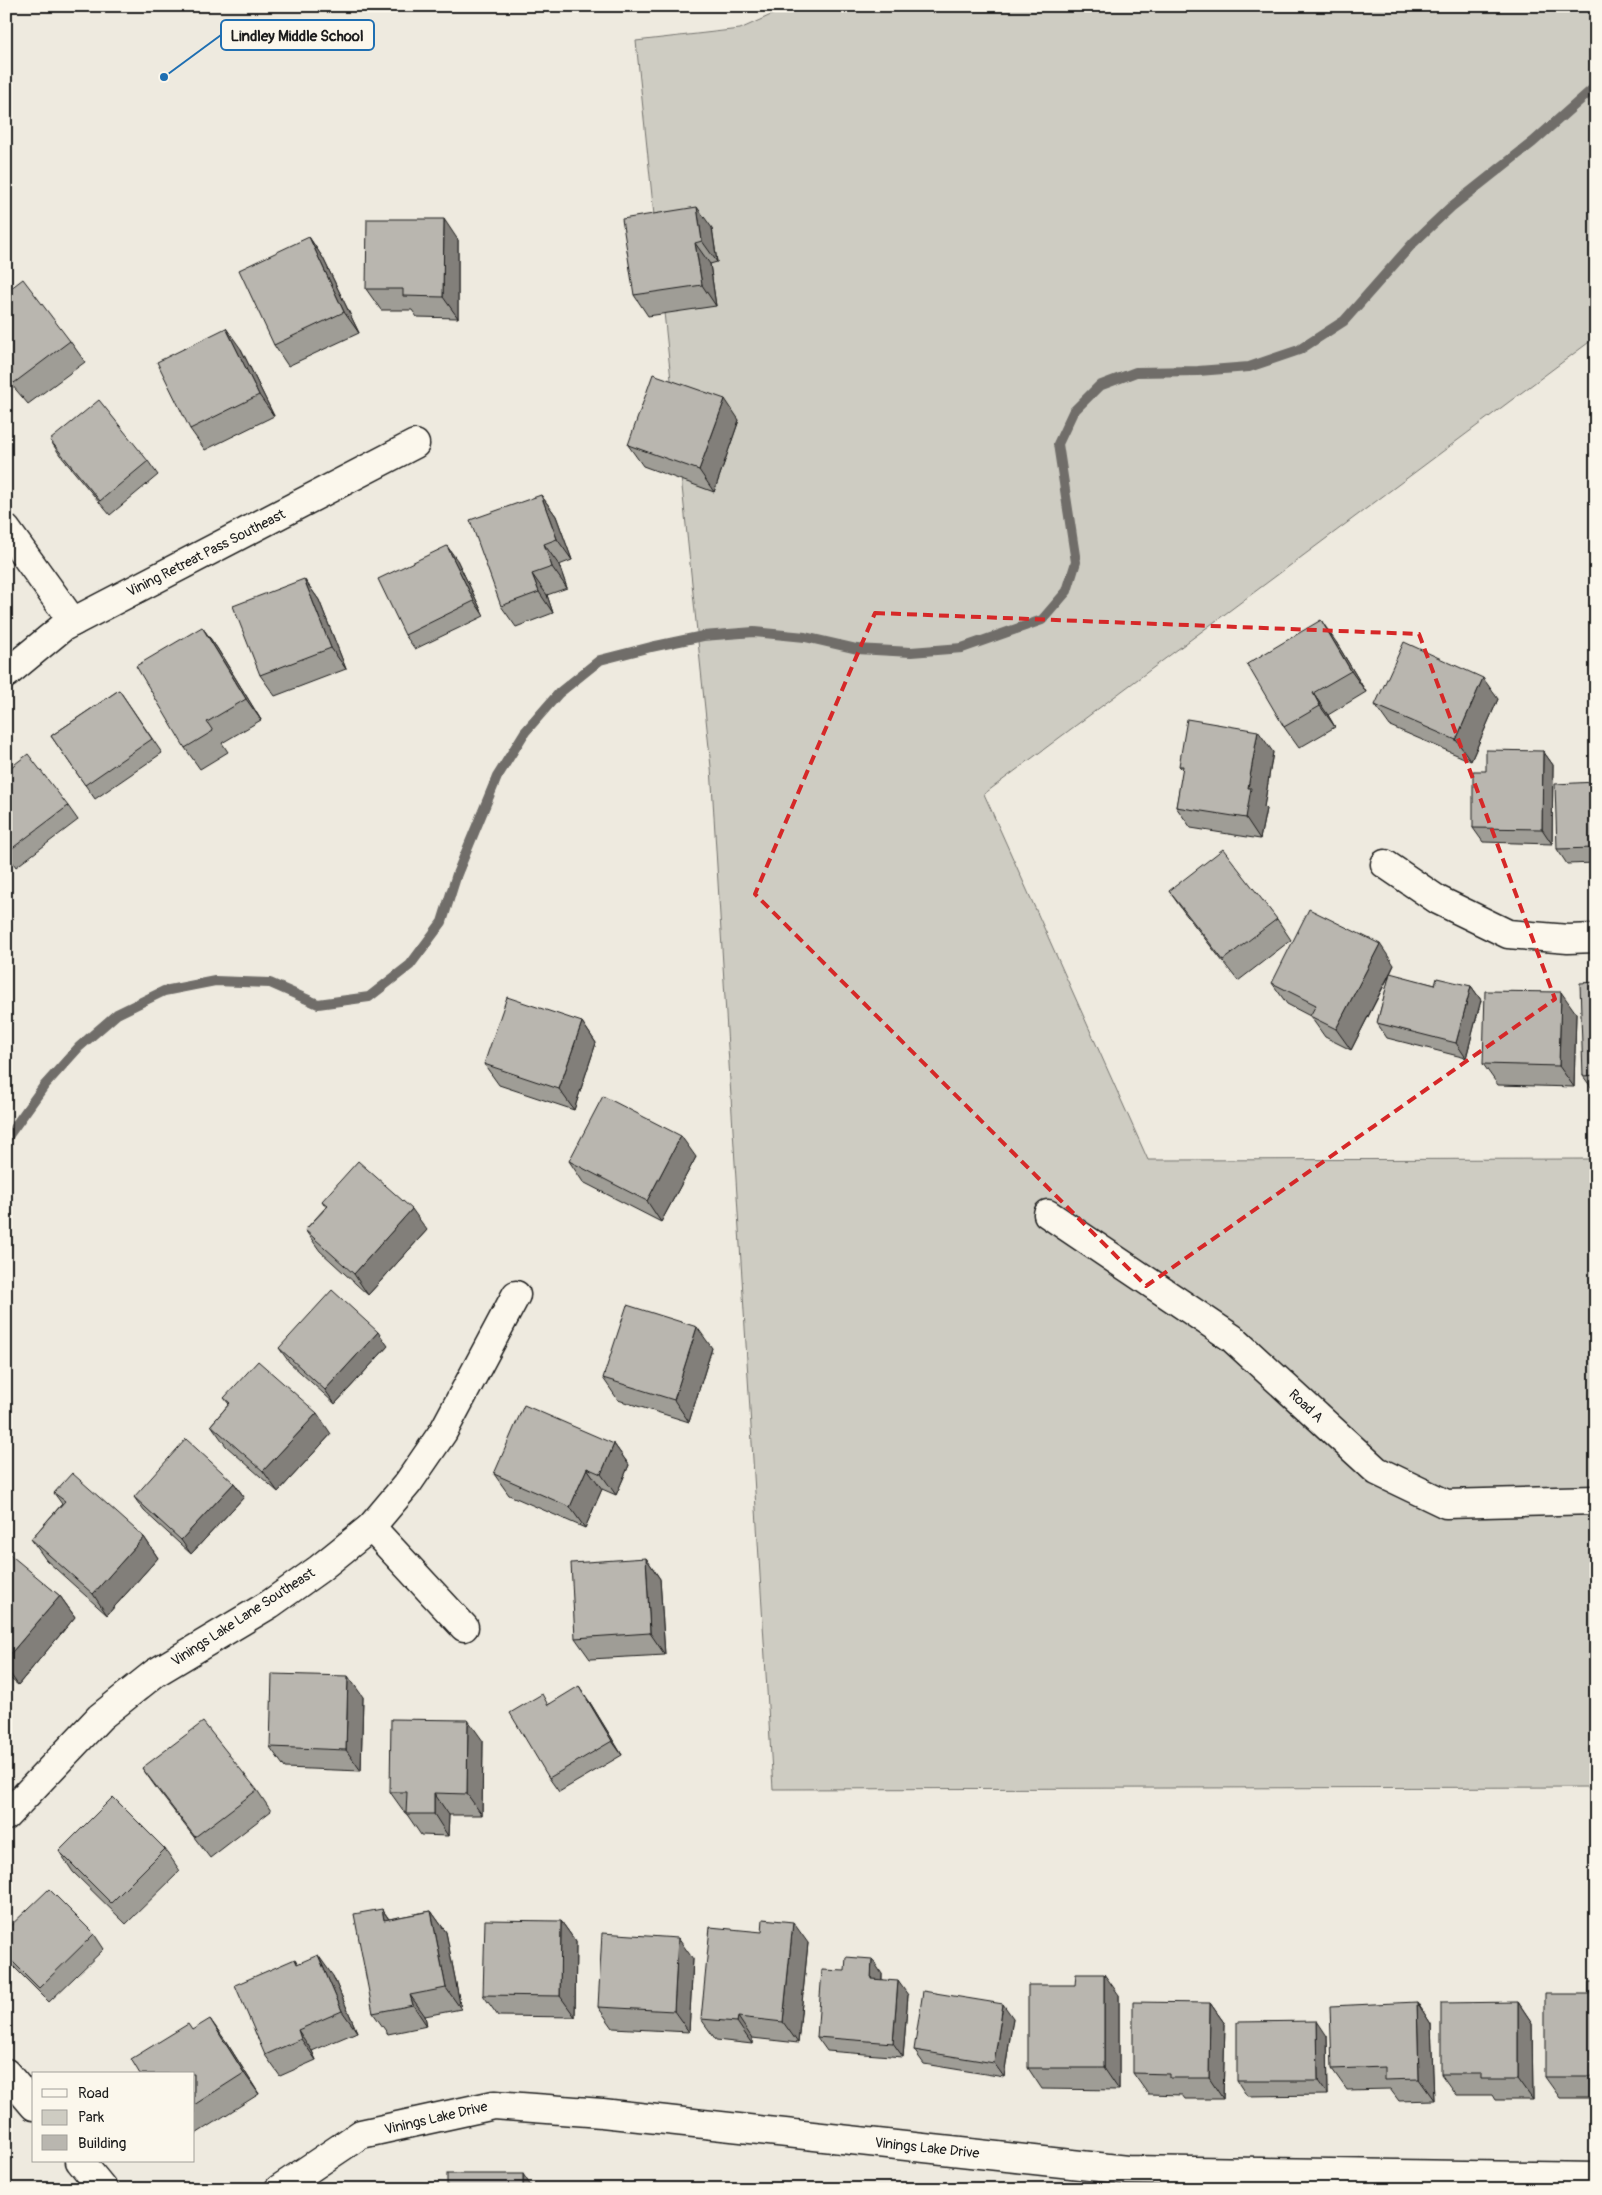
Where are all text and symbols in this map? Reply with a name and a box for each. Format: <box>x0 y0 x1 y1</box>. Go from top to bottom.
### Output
callout: Lindley Middle School <box>221 20 374 50</box>
text: Lindley Middle School <box>231 27 363 46</box>
street label: Vining Retreat Pass Southeast <box>124 505 288 600</box>
street label: Road A <box>1285 1386 1327 1426</box>
street label: Vinings Lake Lane Southeast <box>168 1564 318 1670</box>
legend <box>32 2072 195 2162</box>
text: Road <box>78 2084 109 2103</box>
street label: Vinings Lake Drive <box>383 2098 489 2138</box>
text: Park <box>78 2108 105 2127</box>
text: Building <box>78 2134 126 2153</box>
street label: Vinings Lake Drive <box>874 2134 980 2162</box>

